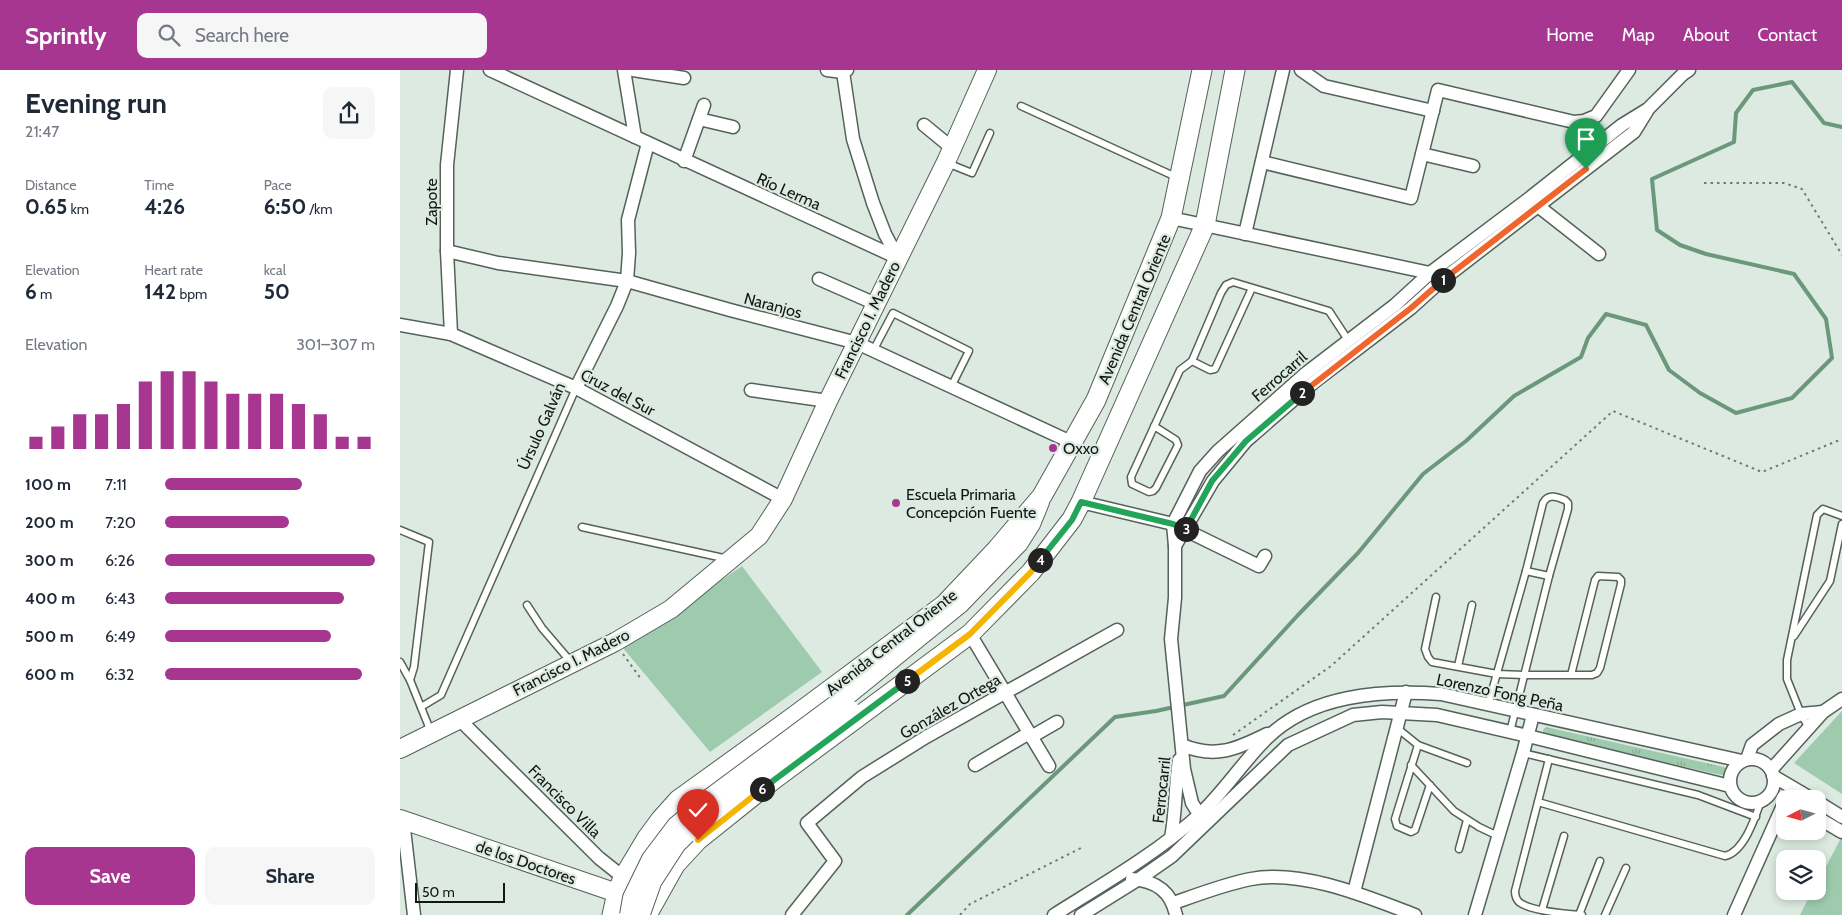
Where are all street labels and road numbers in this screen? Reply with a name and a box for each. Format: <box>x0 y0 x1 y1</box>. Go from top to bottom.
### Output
street label: Río Lerma <box>754 169 824 214</box>
street label: Zapote <box>422 178 441 226</box>
street label: Avenida Central Oriente <box>1094 231 1175 387</box>
street label: Francisco I. Madero <box>831 258 904 382</box>
street label: Naranjos <box>742 289 804 322</box>
street label: Ferrocarril <box>1248 347 1311 405</box>
street label: Cruz del Sur <box>577 365 659 420</box>
street label: Úrsulo Galván <box>514 379 569 473</box>
street label: Avenida Central Oriente <box>822 585 961 699</box>
street label: Francisco I. Madero <box>510 625 633 700</box>
street label: González Ortega <box>897 670 1004 743</box>
street label: Lorenzo Fong Peña <box>1435 670 1565 715</box>
street label: Ferrocarril <box>1149 756 1174 824</box>
street label: Francisco Villa <box>524 761 605 842</box>
street label: de los Doctores <box>473 836 579 889</box>

